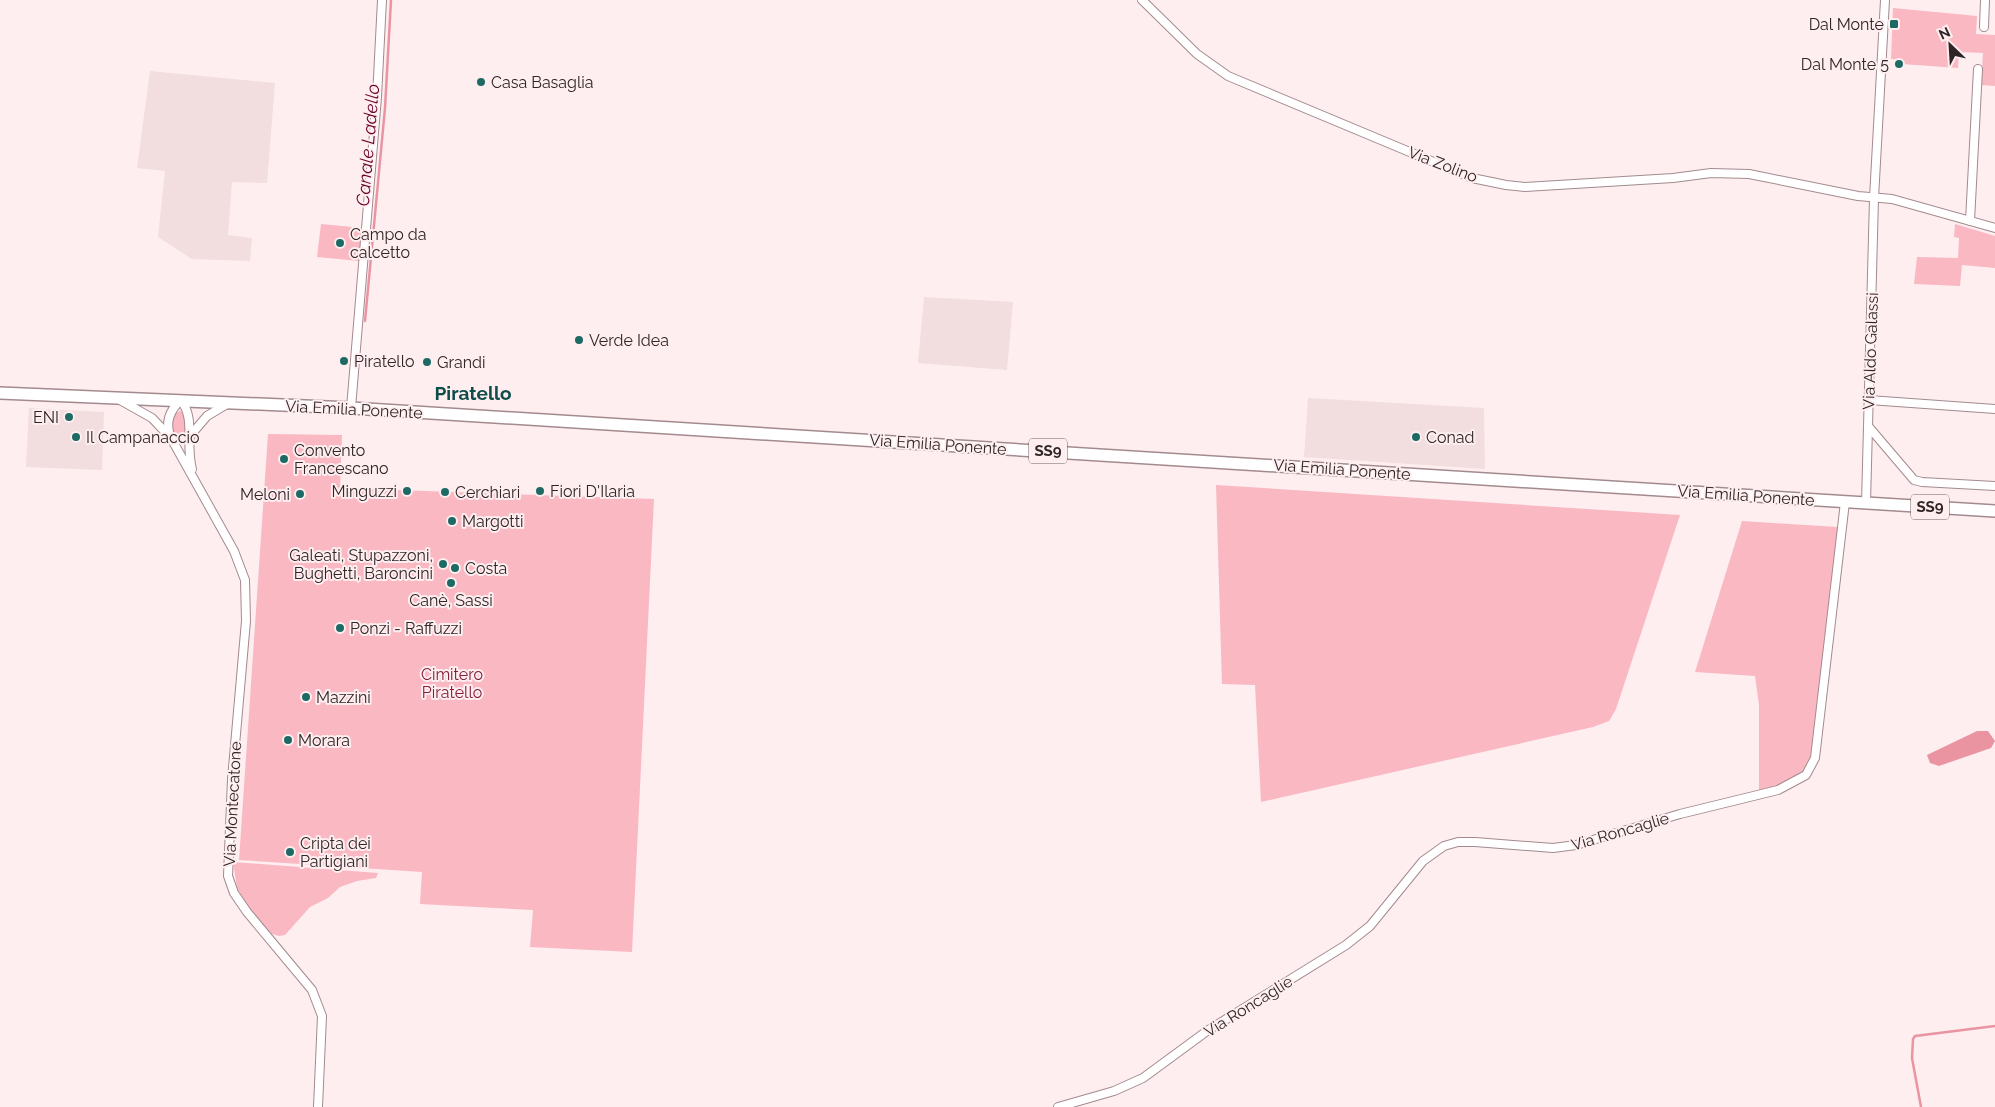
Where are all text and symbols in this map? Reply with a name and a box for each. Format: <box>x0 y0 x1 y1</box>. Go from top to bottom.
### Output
place label: Dal Monte <box>1809 15 1884 34</box>
marker: Dal Monte <box>1888 18 1900 30</box>
north arrow <box>1925 20 1975 70</box>
text: N <box>1936 24 1953 43</box>
place label: Dal Monte 5 <box>1801 55 1889 74</box>
marker: Dal Monte 5 <box>1893 58 1905 70</box>
place label: Casa Basaglia <box>491 73 594 92</box>
marker: Casa Basaglia <box>475 76 487 88</box>
water label: Canale Ladello <box>352 83 383 207</box>
street label: Via Zolino <box>1405 142 1480 186</box>
place label: Campo da calcetto <box>350 225 427 262</box>
marker: Campo da calcetto <box>334 237 346 249</box>
street label: Via Aldo Galassi <box>1859 292 1882 410</box>
place label: Verde Idea <box>589 331 669 350</box>
marker: Verde Idea <box>573 334 585 346</box>
place label: Piratello <box>354 352 415 371</box>
place label: Grandi <box>437 353 486 372</box>
marker: Piratello <box>338 355 350 367</box>
marker: Grandi <box>421 356 433 368</box>
district label: Piratello <box>435 382 511 404</box>
street label: Via Emilia Ponente <box>285 396 423 423</box>
place label: ENI <box>33 408 59 427</box>
marker: ENI <box>63 411 75 423</box>
place label: Il Campanaccio <box>86 428 199 447</box>
place label: Conad <box>1426 428 1475 447</box>
street label: Via Emilia Ponente <box>869 430 1007 459</box>
marker: Il Campanaccio <box>70 431 82 443</box>
marker: Conad <box>1410 431 1422 443</box>
road number: SS9 <box>1029 438 1067 464</box>
place label: Convento Francescano <box>294 441 389 478</box>
marker: Convento Francescano <box>278 453 290 465</box>
street label: Via Emilia Ponente <box>1273 455 1411 484</box>
street label: Via Emilia Ponente <box>1677 481 1815 510</box>
place label: Minguzzi <box>332 482 397 501</box>
place label: Fiori D'Ilaria <box>550 482 635 501</box>
place label: Cerchiari <box>455 483 520 502</box>
place label: Meloni <box>240 485 290 504</box>
marker: Minguzzi <box>401 485 413 497</box>
marker: Fiori D'Ilaria <box>534 485 546 497</box>
marker: Cerchiari <box>439 486 451 498</box>
marker: Meloni <box>294 488 306 500</box>
road number: SS9 <box>1911 494 1949 520</box>
place label: Margotti <box>462 512 524 531</box>
marker: Margotti <box>446 515 458 527</box>
place label: Galeati, Stupazzoni, Bughetti, Baroncini <box>289 546 433 583</box>
marker: Galeati, Stupazzoni, Bughetti, Baroncini <box>437 558 449 570</box>
place label: Costa <box>465 559 507 578</box>
marker: Costa <box>449 562 461 574</box>
marker: Canè, Sassi <box>445 577 457 589</box>
place label: Canè, Sassi <box>409 591 493 610</box>
place label: Ponzi - Raffuzzi <box>350 619 462 638</box>
marker: Ponzi - Raffuzzi <box>334 622 346 634</box>
park label: Cimitero Piratello <box>421 665 483 702</box>
place label: Mazzini <box>316 688 371 707</box>
marker: Mazzini <box>300 691 312 703</box>
place label: Morara <box>298 731 350 750</box>
marker: Morara <box>282 734 294 746</box>
street label: Via Montecatone <box>220 741 245 867</box>
street label: Via Roncaglie <box>1569 808 1671 855</box>
place label: Cripta dei Partigiani <box>300 834 371 871</box>
marker: Cripta dei Partigiani <box>284 846 296 858</box>
street label: Via Roncaglie <box>1200 972 1296 1041</box>

